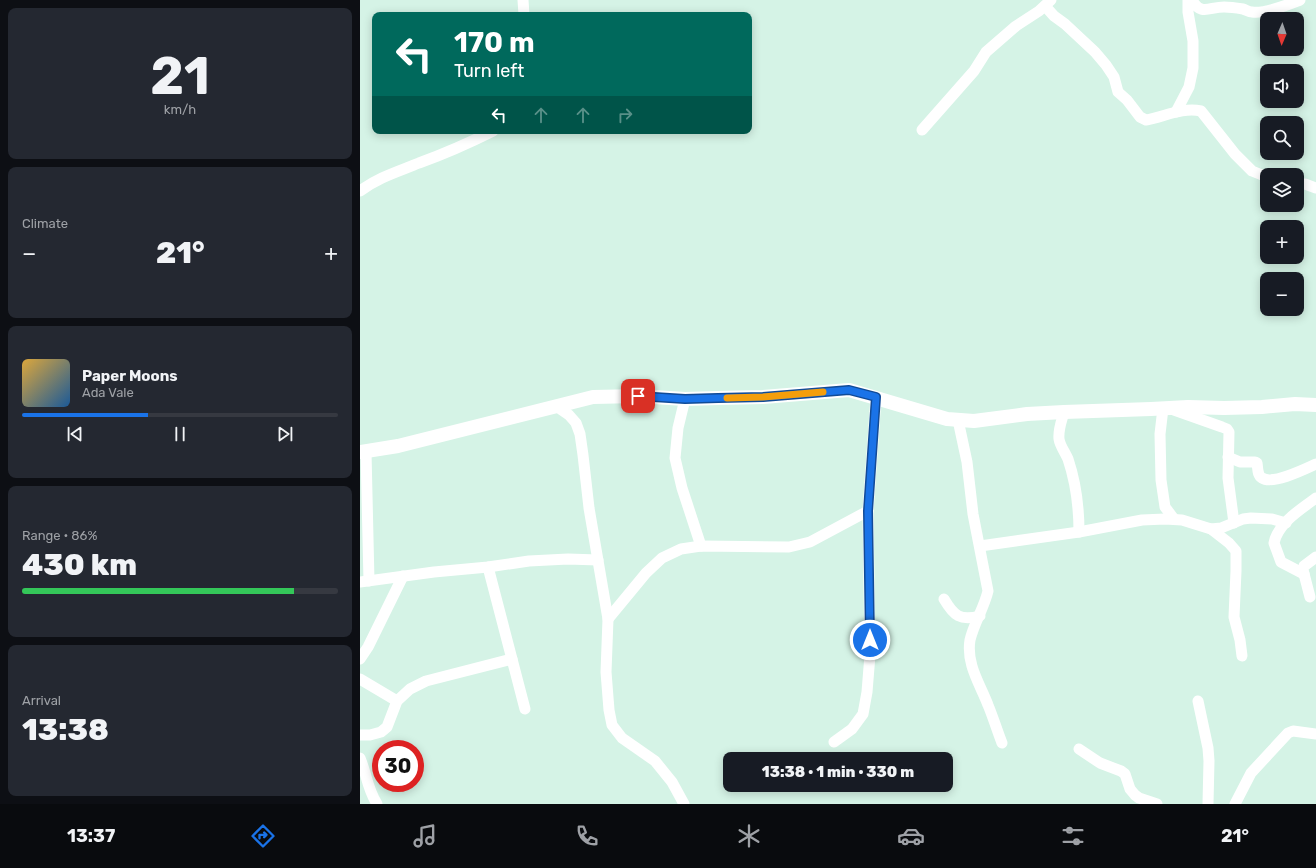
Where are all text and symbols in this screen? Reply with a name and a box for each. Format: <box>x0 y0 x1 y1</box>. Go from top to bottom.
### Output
north arrow <box>1260 12 1304 56</box>
map controls <box>1260 12 1304 316</box>
text: 170 m <box>454 26 535 59</box>
icon: left <box>388 28 440 80</box>
text: 21 <box>150 45 210 107</box>
text: Turn left <box>454 60 524 82</box>
button: sound <box>1260 64 1304 108</box>
text: km/h <box>164 102 196 117</box>
icon: left <box>488 104 510 126</box>
icon: ahead <box>530 104 552 126</box>
icon: ahead <box>572 104 594 126</box>
icon: right <box>614 104 636 126</box>
button: search <box>1260 116 1304 160</box>
button: layers <box>1260 168 1304 212</box>
text: Climate <box>22 216 68 231</box>
button: + <box>1260 220 1304 264</box>
text: 21° <box>156 235 205 271</box>
text: − <box>22 240 36 267</box>
text: + <box>324 240 338 267</box>
button: − <box>1260 272 1304 316</box>
text: Paper Moons <box>82 367 178 385</box>
pin <box>621 379 655 413</box>
text: Ada Vale <box>82 385 134 400</box>
icon: arrive <box>627 385 649 407</box>
icon: previous <box>64 423 86 445</box>
icon: pause <box>169 423 191 445</box>
icon: next <box>274 423 296 445</box>
text: Range · 86% <box>22 528 97 543</box>
text: 430 km <box>22 547 137 583</box>
position arrow <box>849 619 891 661</box>
text: Arrival <box>22 693 61 708</box>
text: 13:38 <box>22 712 109 748</box>
speed limit sign: 30 <box>372 740 424 792</box>
text: 13:38 · 1 min · 330 m <box>762 763 914 781</box>
icon: directions <box>249 822 277 850</box>
icon: music <box>411 822 439 850</box>
icon: phone <box>573 822 601 850</box>
icon: climate <box>735 822 763 850</box>
icon: car <box>897 822 925 850</box>
icon: filters <box>1059 822 1087 850</box>
text: 13:37 <box>67 825 115 847</box>
text: 21° <box>1221 825 1249 847</box>

